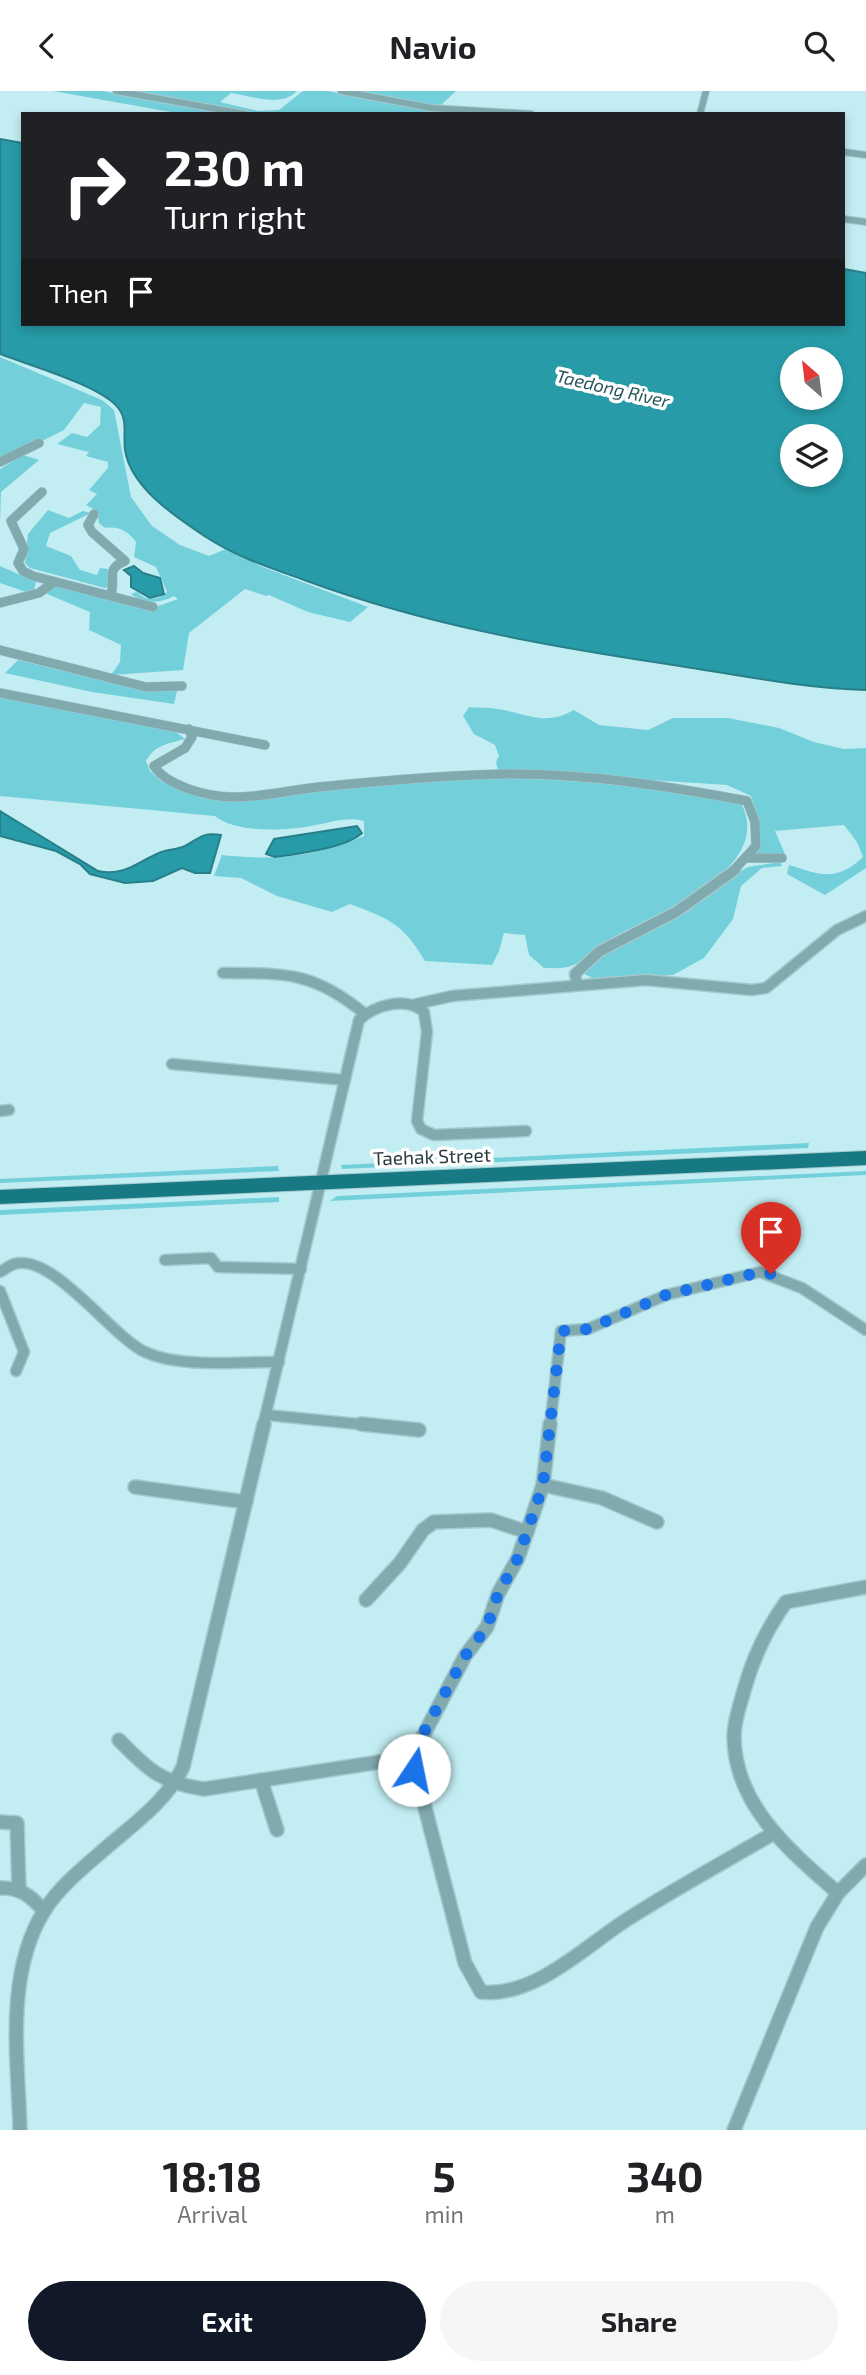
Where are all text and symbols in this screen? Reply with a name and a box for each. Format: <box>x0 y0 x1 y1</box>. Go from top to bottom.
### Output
icon: back <box>28 27 66 65</box>
text: Navio <box>389 27 477 65</box>
icon: search <box>800 27 838 65</box>
text: 230 m <box>164 137 305 196</box>
icon: right <box>49 140 140 231</box>
text: Turn right <box>164 197 306 235</box>
icon: arrive <box>122 273 160 311</box>
text: Then <box>49 277 108 308</box>
north arrow <box>780 347 844 409</box>
map controls <box>780 347 843 487</box>
water label: Taedong River <box>554 364 673 412</box>
button: layers <box>780 424 843 487</box>
street label: Taehak Street <box>373 1142 491 1170</box>
pin <box>741 1202 801 1274</box>
icon: arrive <box>752 1213 790 1251</box>
position arrow <box>377 1733 451 1807</box>
text: 18:18 <box>163 2150 262 2200</box>
text: 5 <box>433 2150 456 2200</box>
text: 340 <box>626 2150 703 2200</box>
text: Arrival <box>177 2200 247 2228</box>
text: min <box>425 2200 464 2228</box>
text: m <box>655 2200 675 2228</box>
button: Exit <box>28 2281 426 2361</box>
button: Share <box>440 2281 838 2361</box>

